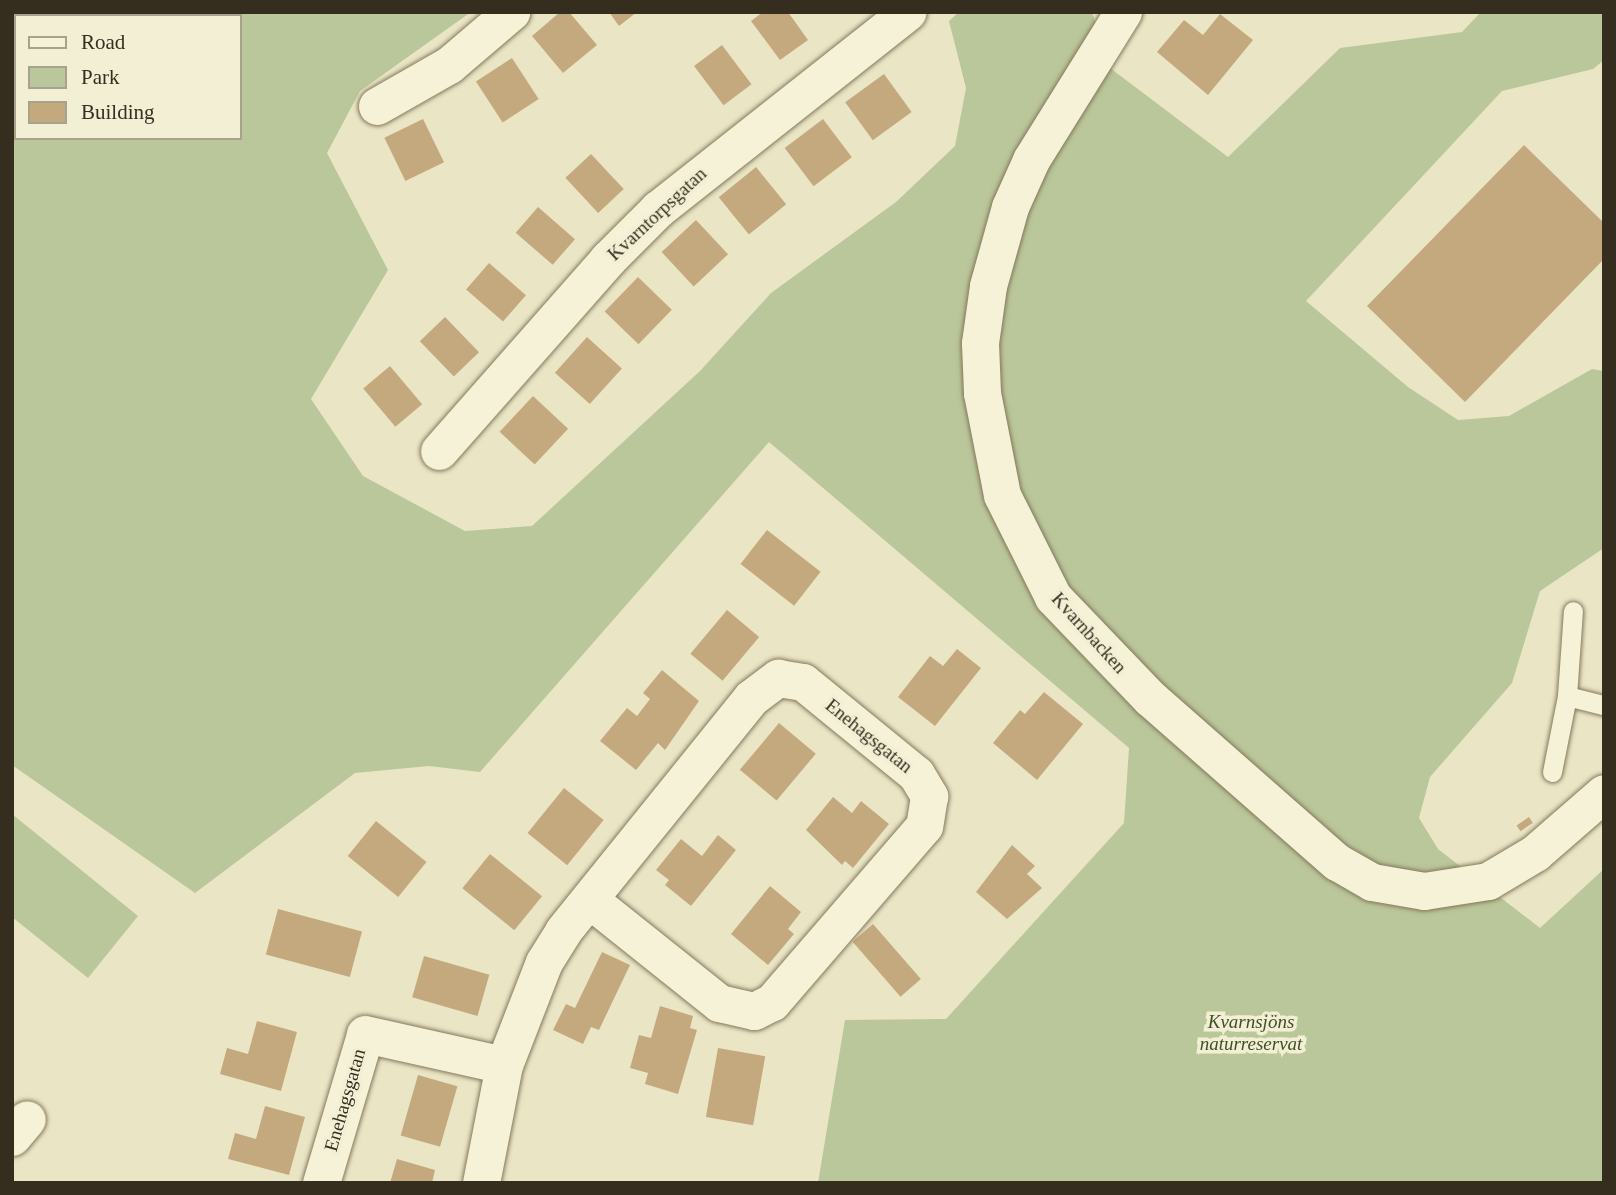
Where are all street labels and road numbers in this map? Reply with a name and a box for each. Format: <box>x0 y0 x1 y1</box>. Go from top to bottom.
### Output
street label: Kvarntorpsgatan <box>603 162 711 266</box>
street label: Kvarnbacken <box>1047 588 1131 678</box>
street label: Enehagsgatan <box>821 694 917 778</box>
street label: Enehagsgatan <box>320 1046 370 1154</box>

